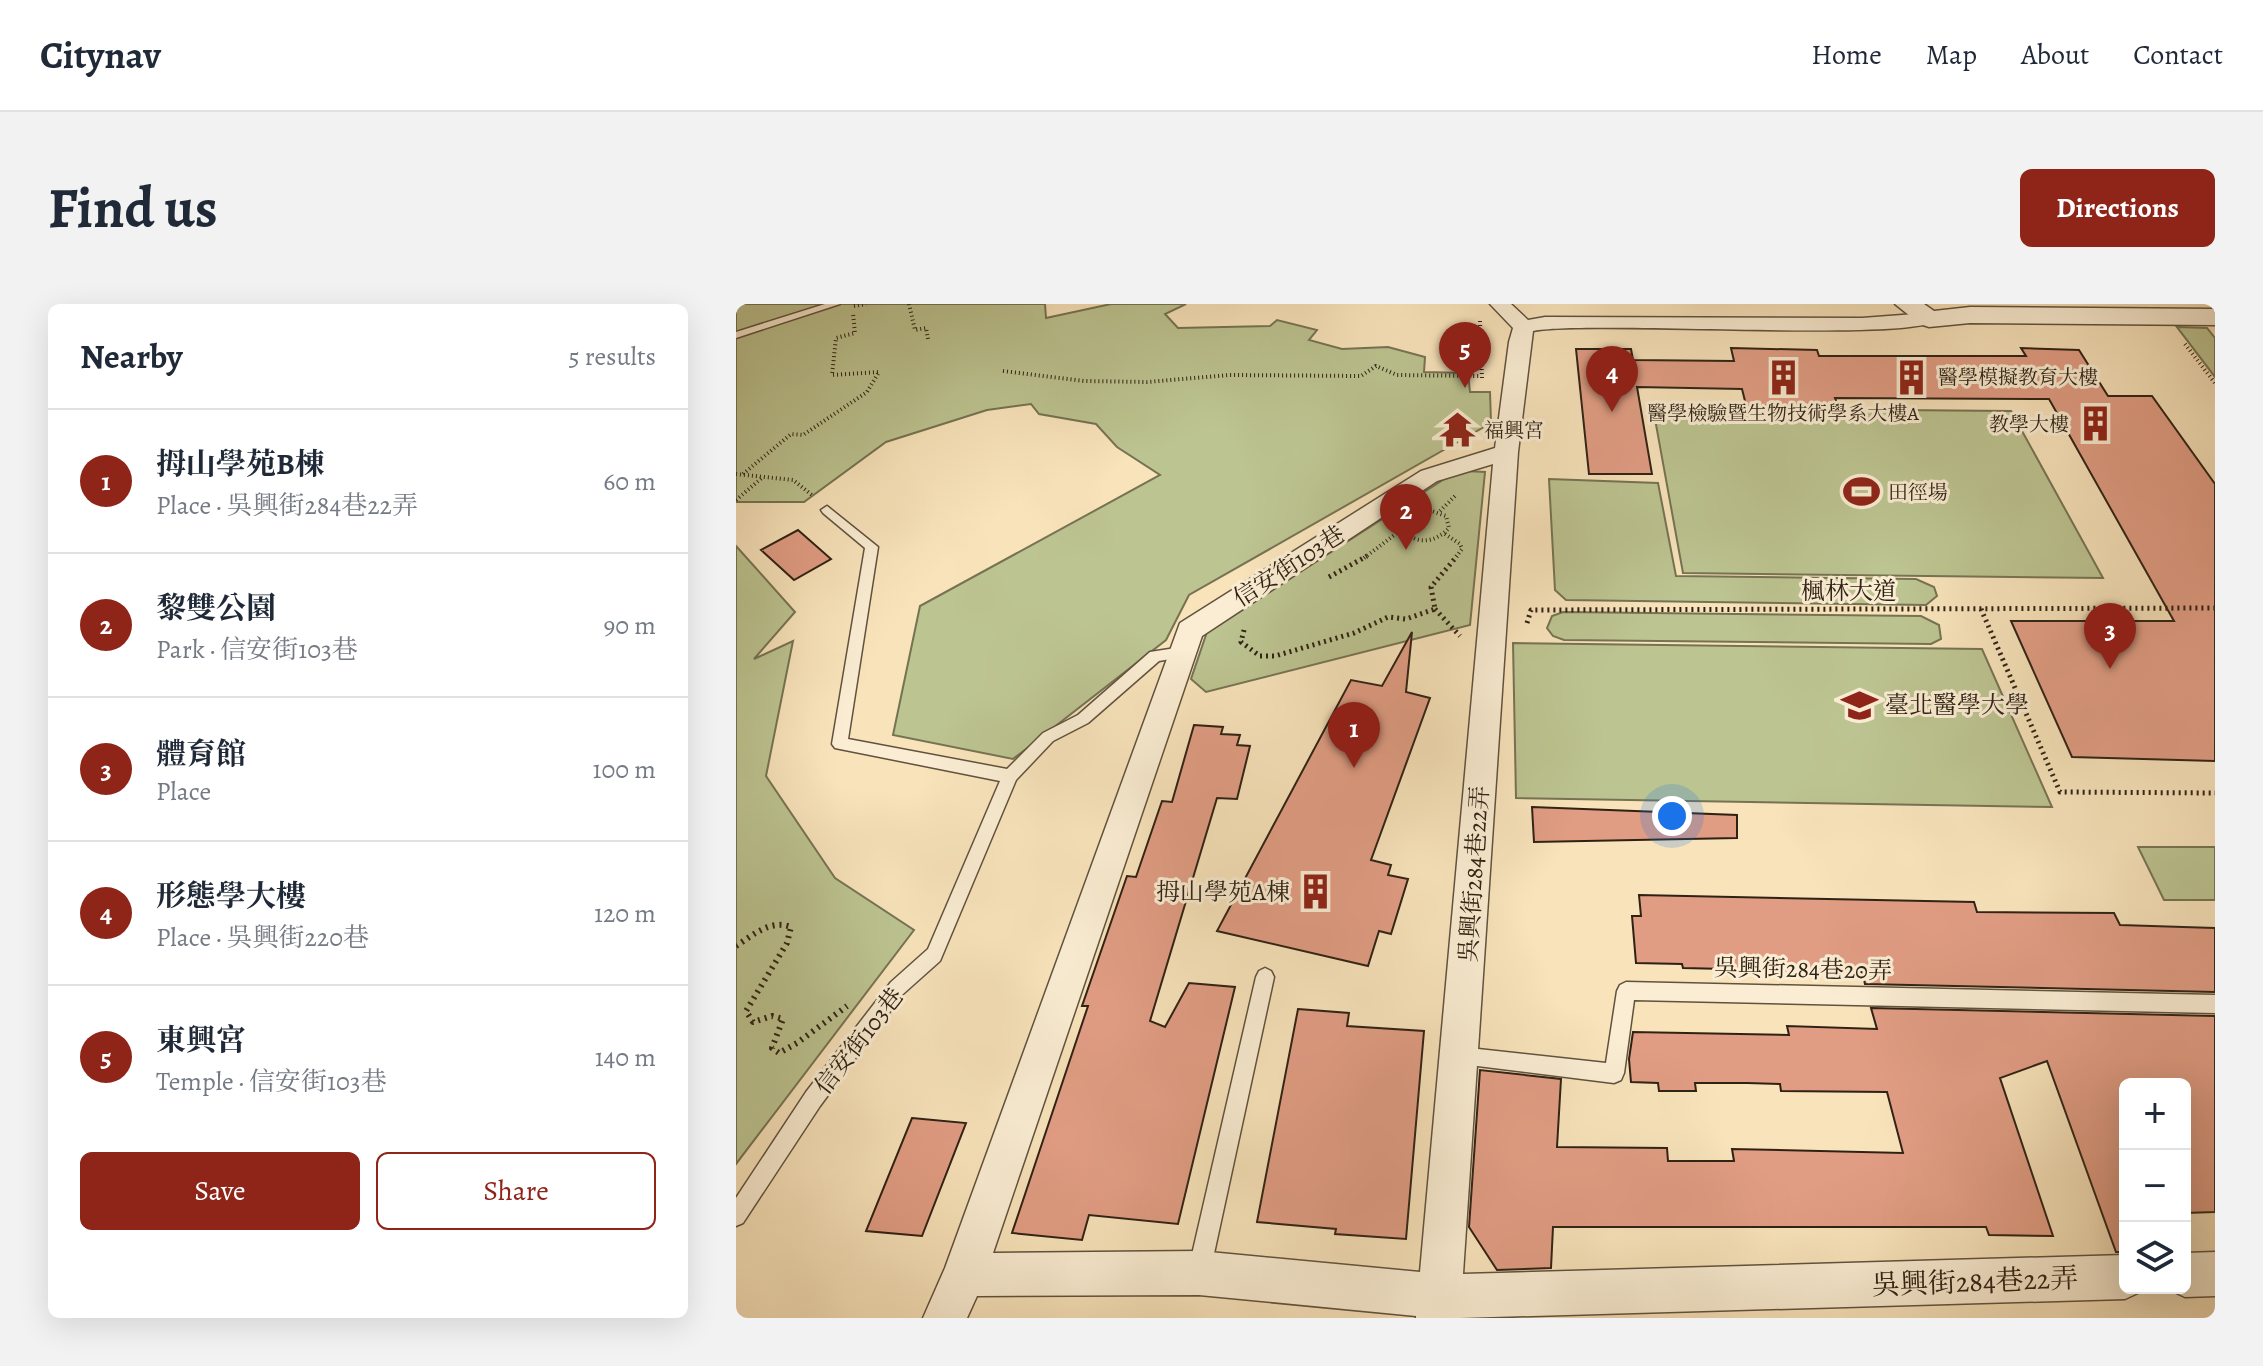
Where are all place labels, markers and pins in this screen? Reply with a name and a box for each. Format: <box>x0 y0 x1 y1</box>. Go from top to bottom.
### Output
pin: 5 <box>1439 322 1491 388</box>
pin: 4 <box>1586 346 1638 412</box>
building icon: 醫學模擬教育大樓 <box>1893 358 1931 396</box>
building icon: 醫學檢驗暨生物技術學系大樓A <box>1764 359 1802 397</box>
place label: 醫學模擬教育大樓 <box>1938 364 2098 391</box>
place label: 醫學檢驗暨生物技術學系大樓A <box>1647 400 1919 427</box>
building icon: 教學大樓 <box>2076 405 2114 443</box>
temple icon: 福興宮 <box>1439 411 1477 449</box>
place label: 教學大樓 <box>1989 411 2069 438</box>
place label: 福興宮 <box>1484 417 1544 444</box>
sports icon: 田徑場 <box>1843 473 1881 511</box>
place label: 田徑場 <box>1888 479 1948 506</box>
pin: 2 <box>1380 484 1432 550</box>
pin: 3 <box>2084 603 2136 669</box>
school or university icon: 臺北醫學大學 <box>1840 686 1878 724</box>
place label: 臺北醫學大學 <box>1885 689 2029 721</box>
pin: 1 <box>1328 702 1380 768</box>
building icon: 拇山學苑A棟 <box>1297 873 1335 911</box>
place label: 拇山學苑A棟 <box>1156 876 1290 908</box>

